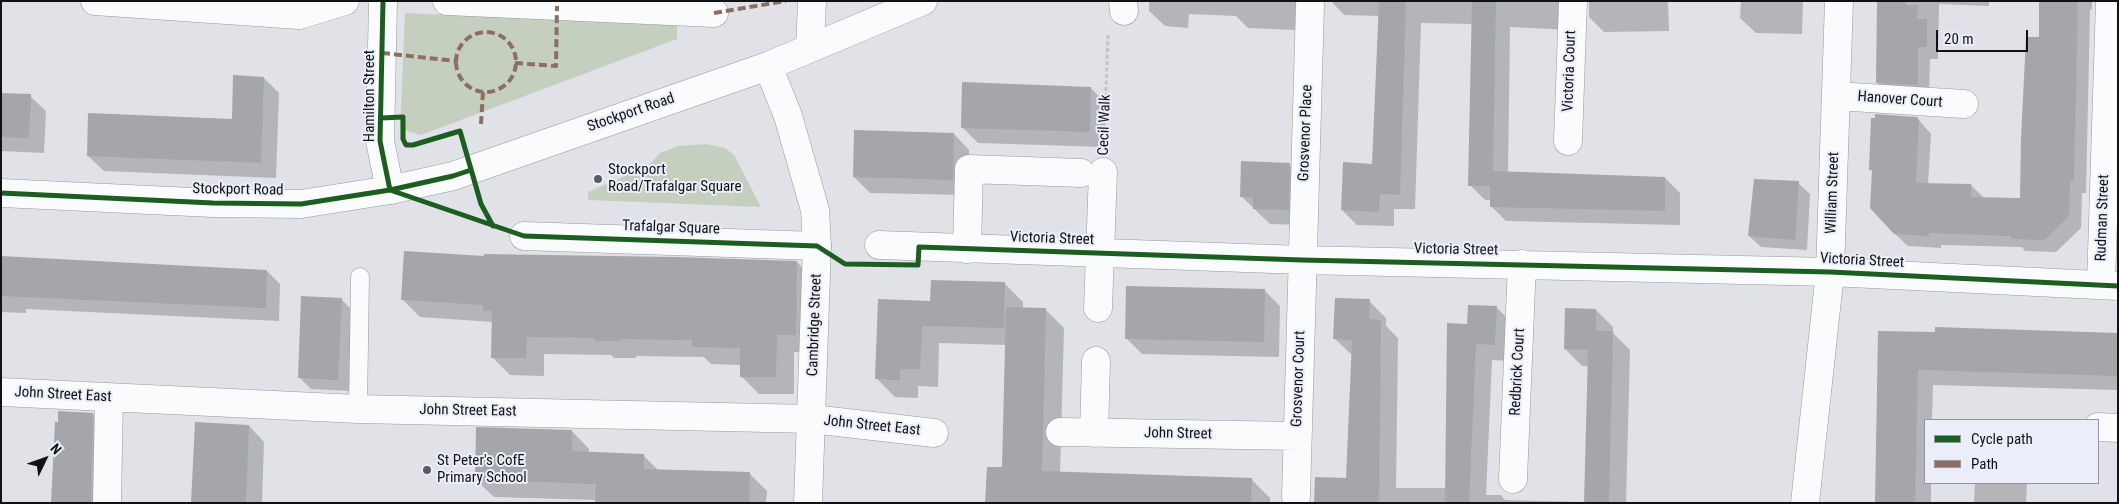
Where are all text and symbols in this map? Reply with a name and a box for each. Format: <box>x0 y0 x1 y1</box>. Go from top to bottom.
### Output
scale bar <box>1939 20 2032 52</box>
street label: Victoria Court <box>1560 30 1580 112</box>
text: 20 m <box>1944 30 1974 48</box>
street label: Hamilton Street <box>361 50 379 142</box>
street label: Grosvenor Place <box>1295 84 1317 182</box>
street label: Hanover Court <box>1857 88 1943 112</box>
street label: Stockport Road <box>585 90 677 136</box>
street label: Cecil Walk <box>1095 94 1115 156</box>
street label: William Street <box>1823 152 1843 234</box>
place label: Stockport Road/Trafalgar Square <box>608 161 742 196</box>
marker: Stockport Road/Trafalgar Square <box>592 173 604 185</box>
street label: Rudman Street <box>2092 174 2114 262</box>
street label: Stockport Road <box>192 180 284 200</box>
street label: Trafalgar Square <box>622 217 720 239</box>
street label: Victoria Street <box>1010 229 1094 249</box>
street label: Victoria Street <box>1414 240 1498 260</box>
street label: Victoria Street <box>1819 250 1905 272</box>
street label: Cambridge Street <box>804 273 826 377</box>
street label: Redbrick Court <box>1507 328 1529 416</box>
street label: Grosvenor Court <box>1288 330 1310 428</box>
street label: John Street East <box>14 383 112 407</box>
street label: John Street East <box>419 401 517 421</box>
street label: John Street East <box>823 412 921 440</box>
legend <box>1924 419 2099 484</box>
street label: John Street <box>1144 424 1212 444</box>
text: Cycle path <box>1971 430 2033 448</box>
north arrow <box>20 434 70 484</box>
text: N <box>47 440 65 457</box>
place label: St Peter's CofE Primary School <box>437 452 527 487</box>
text: Path <box>1971 455 1998 473</box>
marker: St Peter's CofE Primary School <box>421 464 433 476</box>

